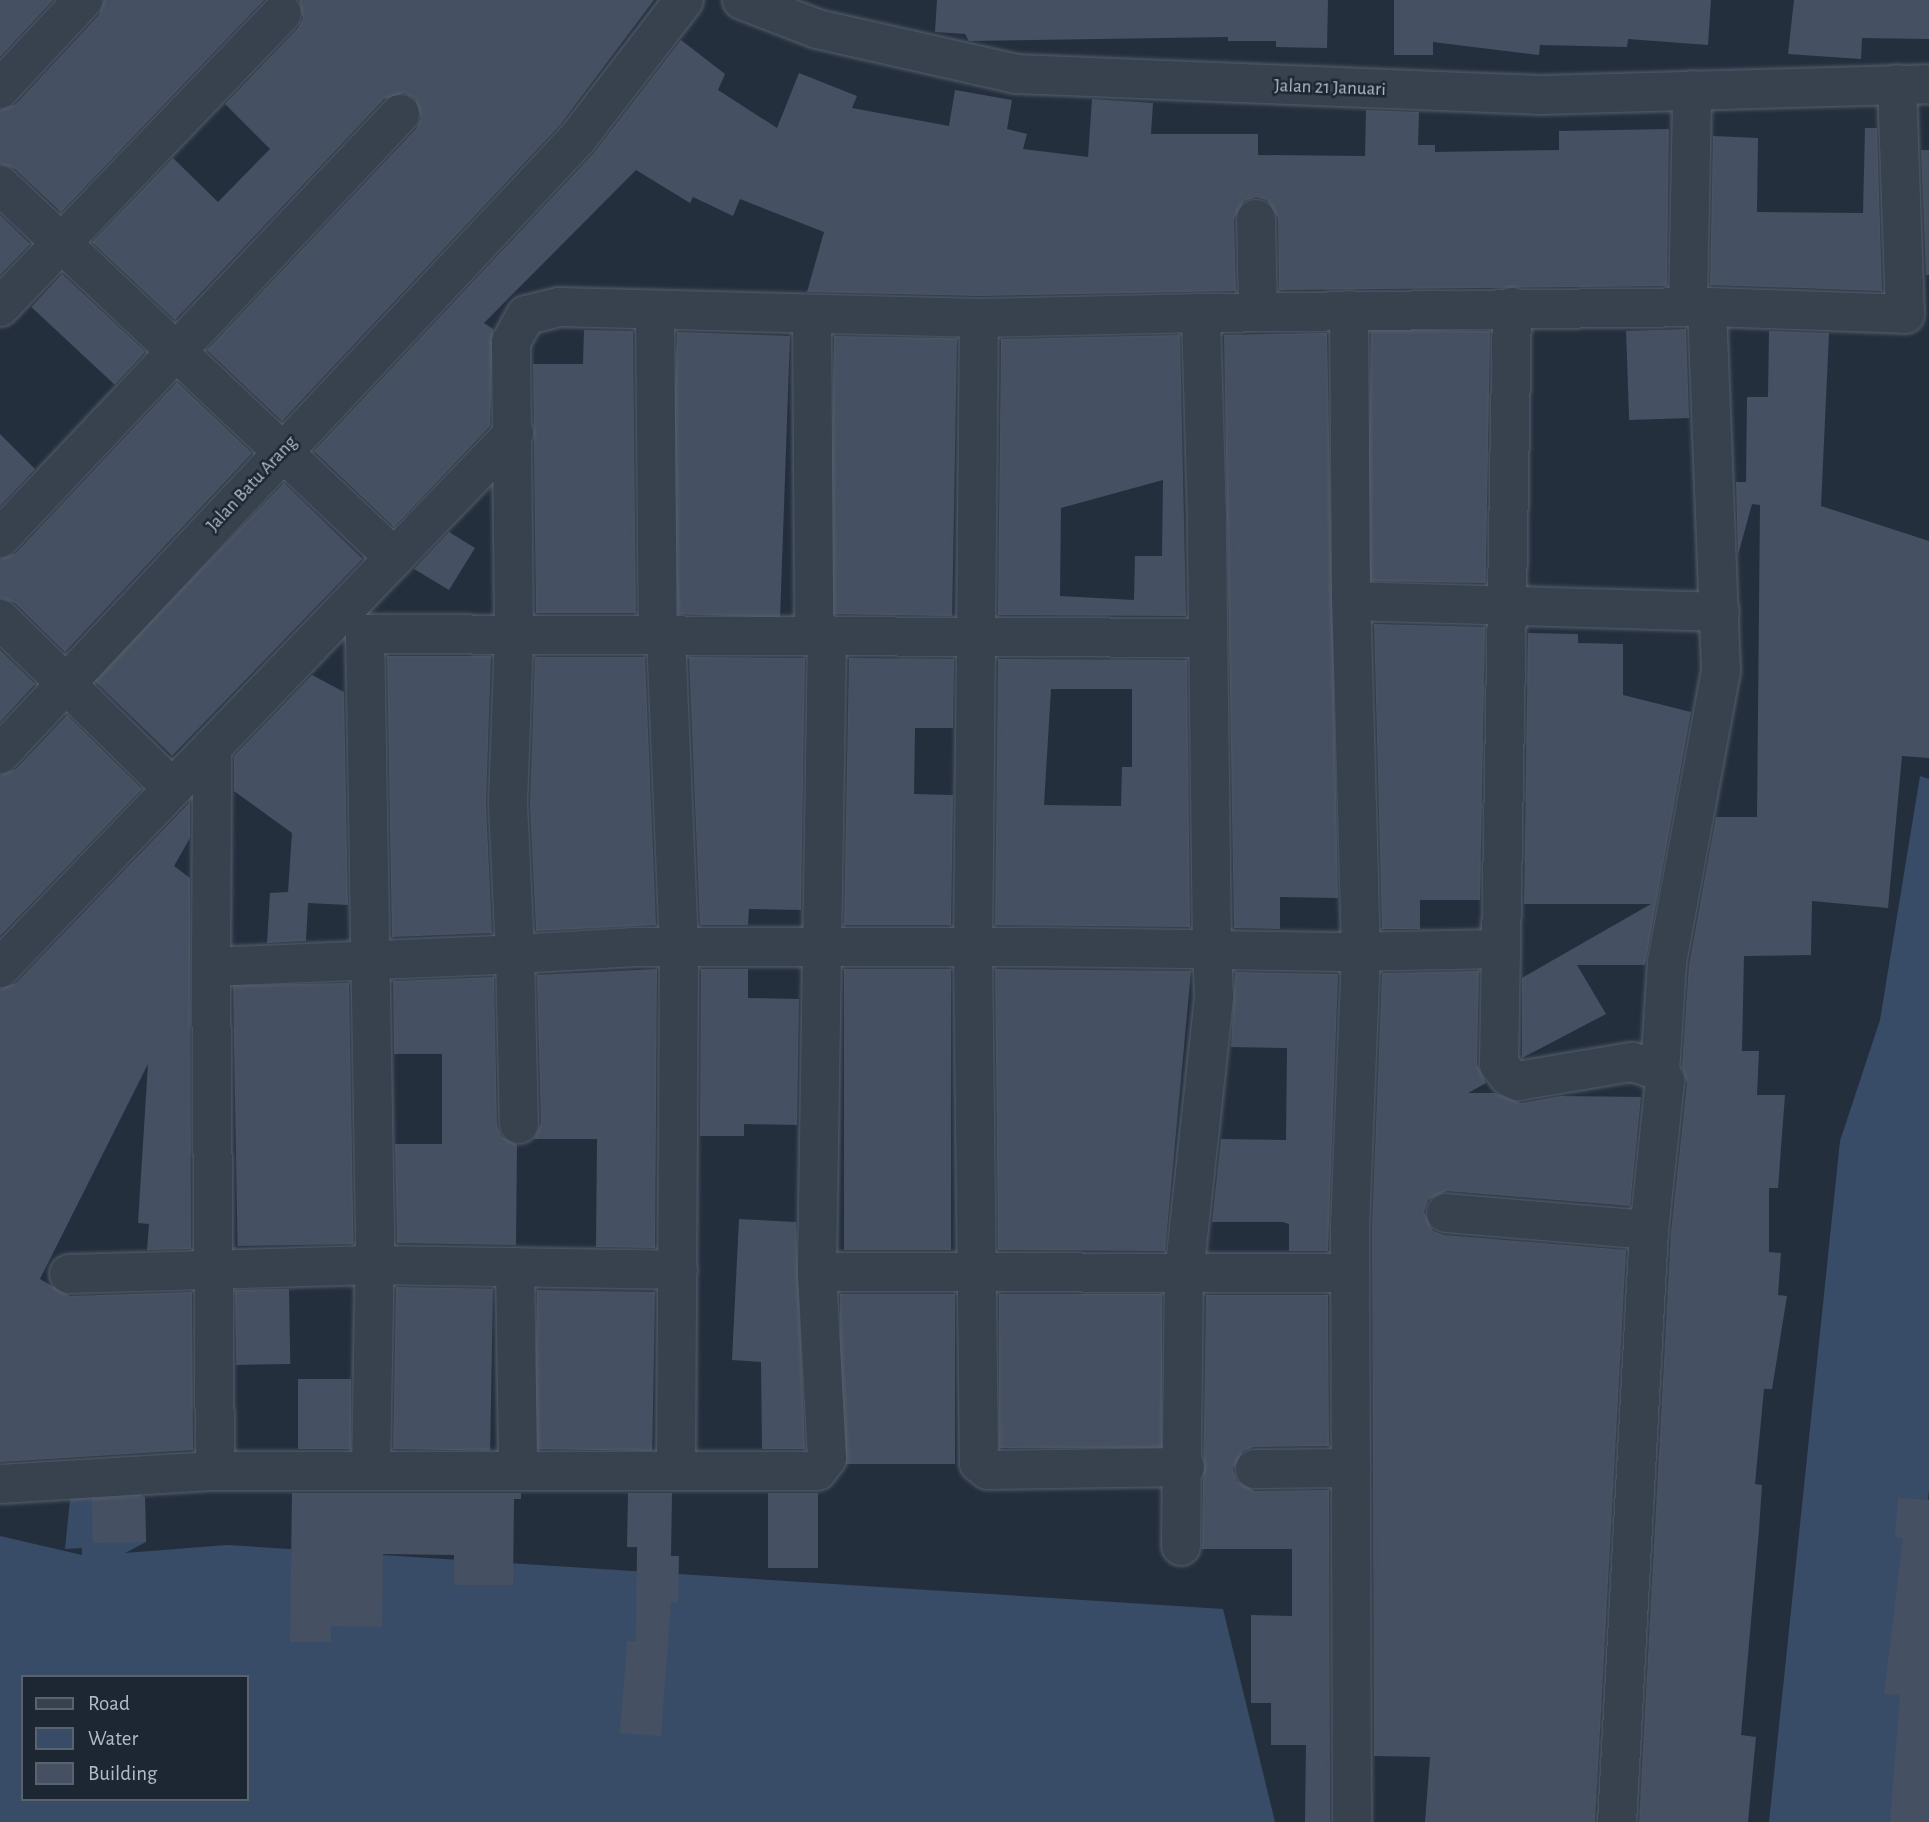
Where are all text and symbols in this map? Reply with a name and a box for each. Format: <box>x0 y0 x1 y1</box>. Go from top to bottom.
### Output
street label: Jalan 21 Januari <box>1274 75 1386 101</box>
street label: Jalan Batu Arang <box>202 431 302 537</box>
legend <box>21 1675 248 1801</box>
text: Road <box>88 1693 130 1714</box>
text: Water <box>88 1728 138 1749</box>
text: Building <box>88 1763 157 1784</box>

